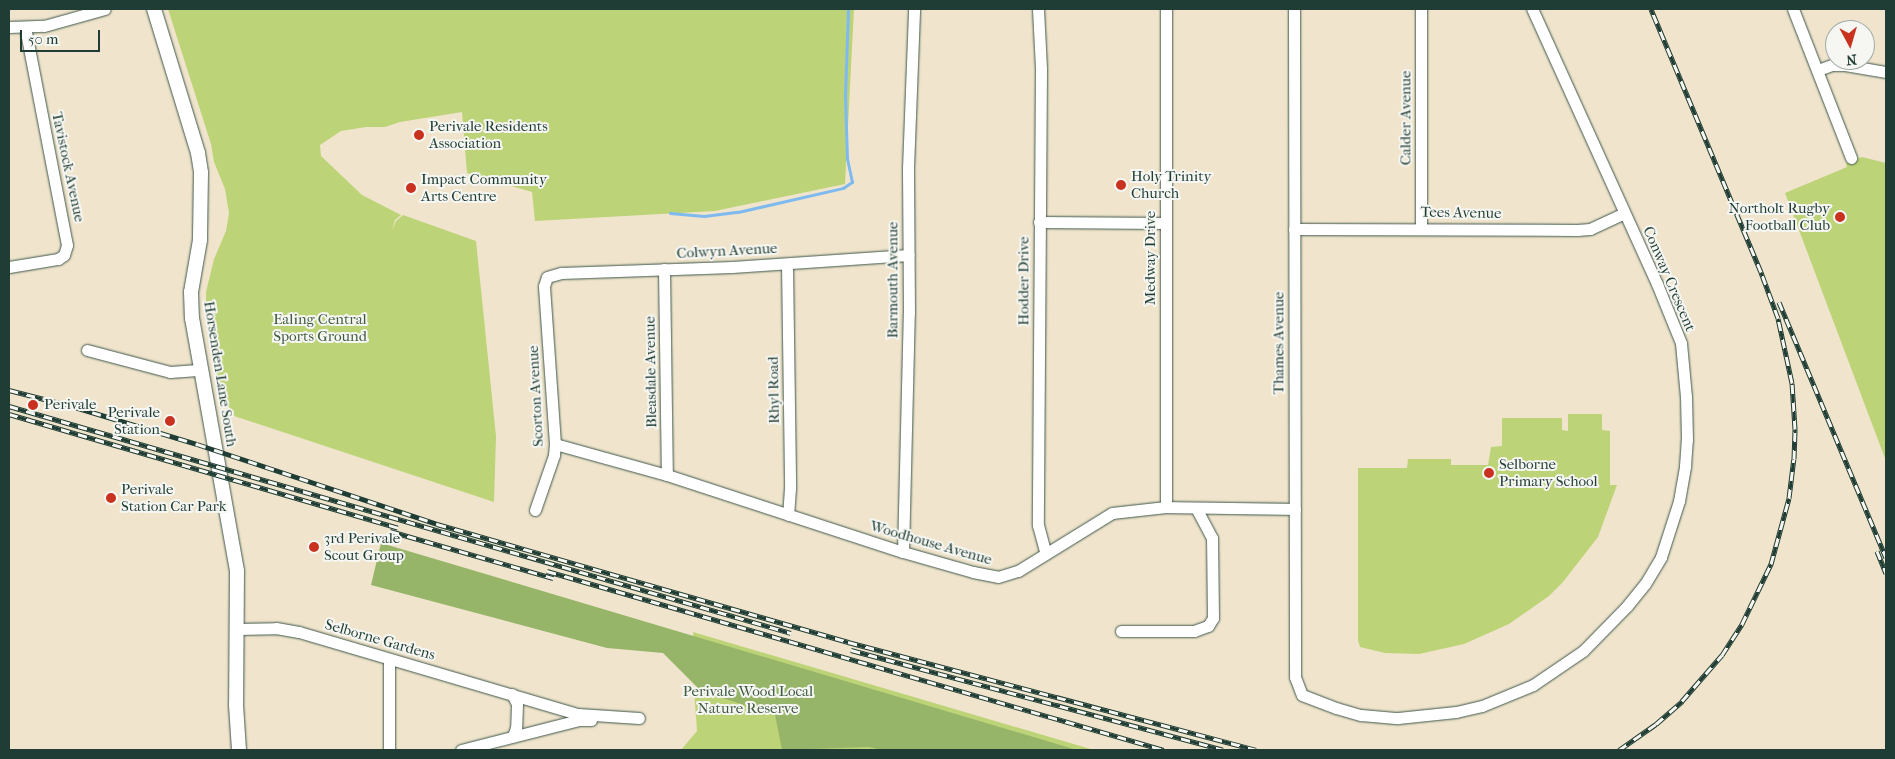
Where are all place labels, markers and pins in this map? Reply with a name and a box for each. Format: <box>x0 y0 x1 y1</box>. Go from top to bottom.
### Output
place label: Perivale Residents Association <box>429 117 548 152</box>
marker: Perivale Residents Association <box>413 129 425 141</box>
place label: Holy Trinity Church <box>1131 167 1211 202</box>
place label: Impact Community Arts Centre <box>421 170 547 205</box>
marker: Holy Trinity Church <box>1115 179 1127 191</box>
marker: Impact Community Arts Centre <box>405 182 417 194</box>
place label: Northolt Rugby Football Club <box>1729 199 1830 234</box>
marker: Northolt Rugby Football Club <box>1834 211 1846 223</box>
place label: Perivale <box>44 396 96 414</box>
marker: Perivale <box>26 398 40 412</box>
place label: Perivale Station <box>108 403 160 438</box>
marker: Perivale Station <box>164 415 176 427</box>
place label: Selborne Primary School <box>1499 455 1598 490</box>
marker: Selborne Primary School <box>1483 467 1495 479</box>
place label: Perivale Station Car Park <box>121 480 227 515</box>
marker: Perivale Station Car Park <box>105 492 117 504</box>
place label: 3rd Perivale Scout Group <box>324 529 404 564</box>
marker: 3rd Perivale Scout Group <box>308 541 320 553</box>

